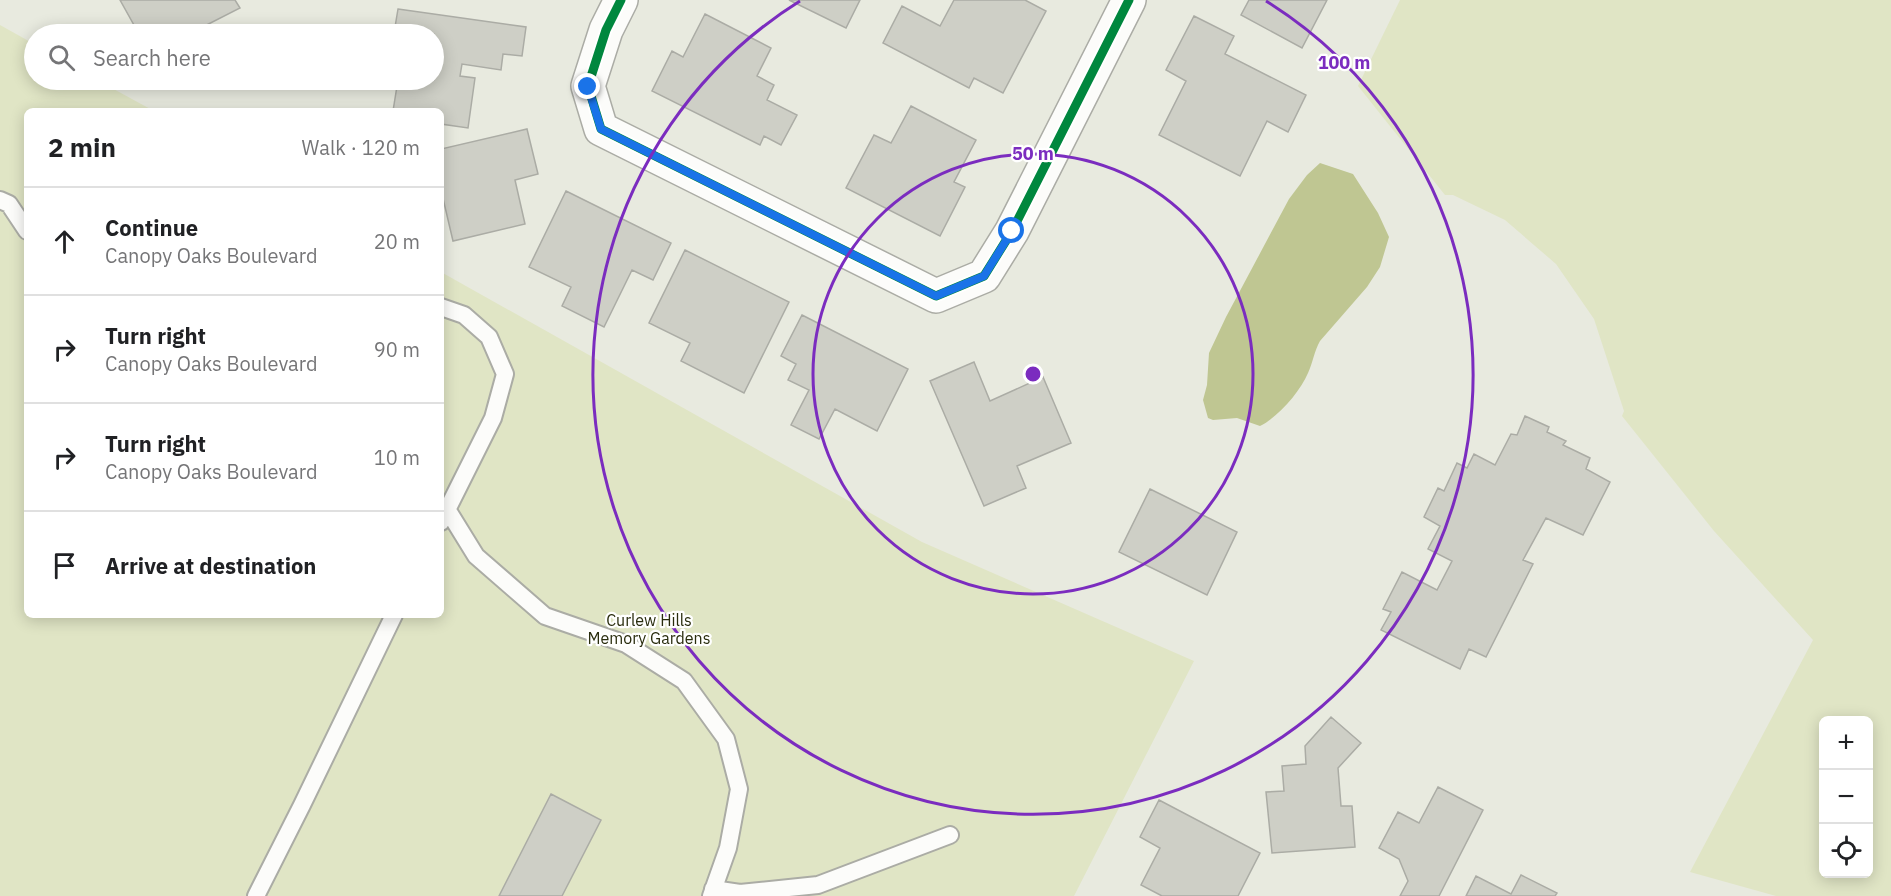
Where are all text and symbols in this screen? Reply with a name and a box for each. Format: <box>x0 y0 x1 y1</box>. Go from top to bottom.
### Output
search box <box>24 24 444 90</box>
icon: search <box>45 41 78 74</box>
text: Search here <box>93 43 211 72</box>
text: 100 m <box>1318 51 1370 74</box>
route end <box>574 73 600 99</box>
text: 2 min <box>48 130 116 164</box>
text: Walk · 120 m <box>302 134 420 161</box>
text: 50 m <box>1012 142 1054 165</box>
text: Continue <box>105 213 198 242</box>
route start <box>998 217 1024 243</box>
icon: ahead <box>48 225 81 258</box>
text: 20 m <box>374 228 420 255</box>
text: Canopy Oaks Boulevard <box>105 242 318 269</box>
text: Turn right <box>105 321 206 350</box>
icon: right <box>48 333 81 366</box>
text: 90 m <box>374 336 420 363</box>
text: Canopy Oaks Boulevard <box>105 350 318 377</box>
centre of rings <box>1023 364 1043 384</box>
text: Turn right <box>105 429 206 458</box>
icon: right <box>48 441 81 474</box>
text: 10 m <box>374 444 420 471</box>
text: Canopy Oaks Boulevard <box>105 458 318 485</box>
icon: arrive <box>48 549 81 582</box>
text: Arrive at destination <box>105 551 316 580</box>
park label: Curlew Hills Memory Gardens <box>588 610 710 648</box>
map controls <box>1819 716 1873 878</box>
button: + <box>1819 716 1873 770</box>
button: − <box>1819 770 1873 824</box>
button: locate <box>1819 824 1873 878</box>

